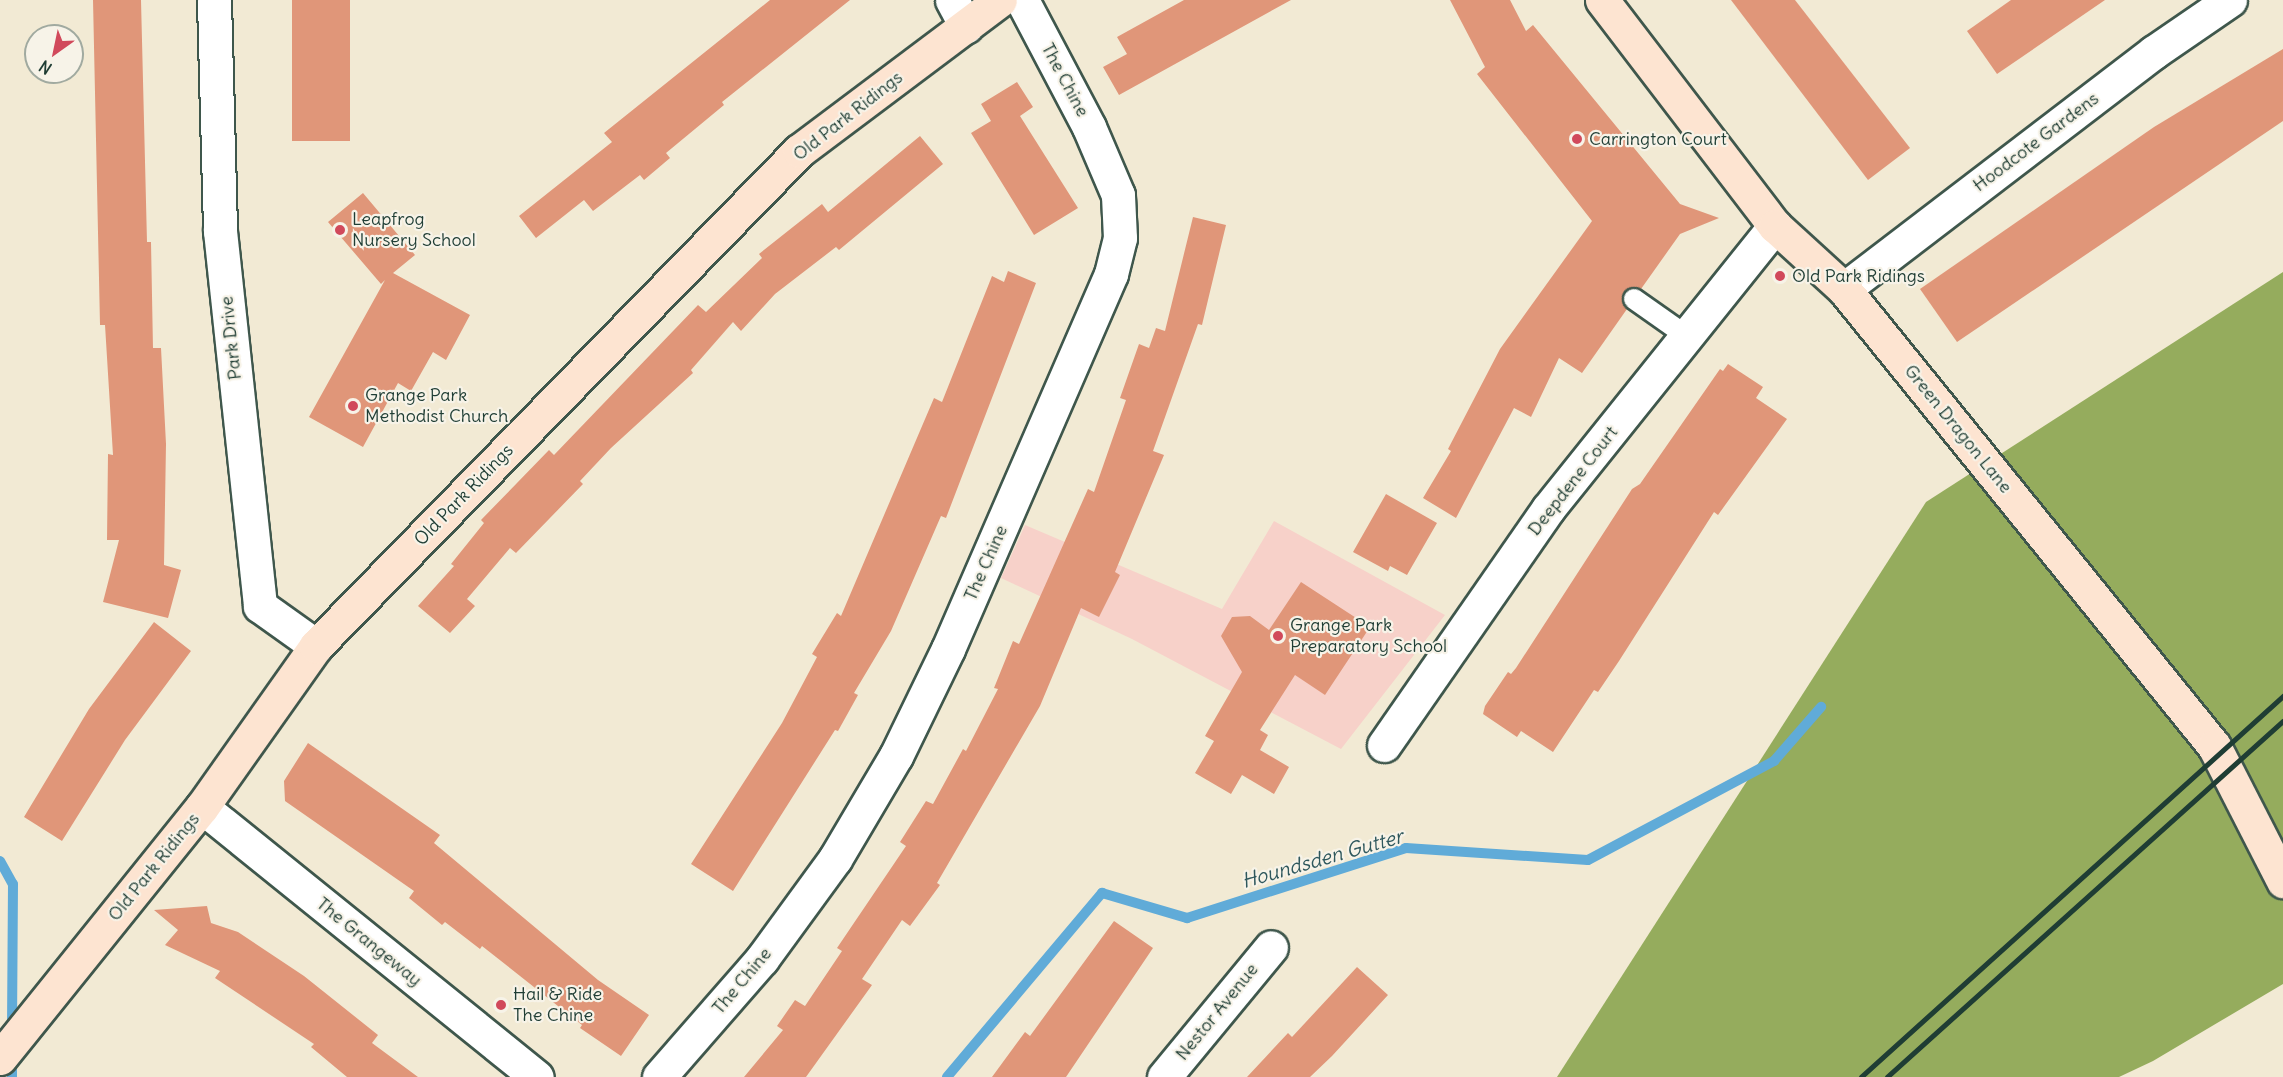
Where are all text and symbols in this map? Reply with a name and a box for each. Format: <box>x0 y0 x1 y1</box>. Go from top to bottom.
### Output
north arrow <box>24 24 84 84</box>
street label: The Chine <box>1037 40 1093 120</box>
text: N <box>35 56 55 79</box>
street label: Old Park Ridings <box>789 67 907 165</box>
street label: Hoodcote Gardens <box>1969 88 2103 196</box>
place label: Carrington Court <box>1589 128 1727 150</box>
marker: Carrington Court <box>1570 132 1584 146</box>
place label: Leapfrog Nursery School <box>352 209 476 252</box>
marker: Leapfrog Nursery School <box>333 223 347 237</box>
place label: Old Park Ridings <box>1792 265 1925 287</box>
marker: Old Park Ridings <box>1773 269 1787 283</box>
street label: Park Drive <box>216 295 246 381</box>
street label: Green Dragon Lane <box>1900 360 2016 498</box>
place label: Grange Park Methodist Church <box>365 385 508 428</box>
marker: Grange Park Methodist Church <box>346 399 360 413</box>
street label: Deepdene Court <box>1524 422 1622 540</box>
street label: Old Park Ridings <box>410 440 518 550</box>
street label: The Chine <box>960 522 1012 604</box>
place label: Grange Park Preparatory School <box>1290 615 1447 658</box>
marker: Grange Park Preparatory School <box>1271 629 1285 643</box>
street label: Old Park Ridings <box>104 809 204 925</box>
water label: Houndsden Gutter <box>1239 823 1405 893</box>
street label: The Grangeway <box>312 893 426 991</box>
street label: The Chine <box>708 943 776 1019</box>
street label: Nestor Avenue <box>1171 959 1263 1065</box>
place label: Hail & Ride The Chine <box>513 984 602 1026</box>
marker: Hail & Ride The Chine <box>494 998 508 1012</box>

